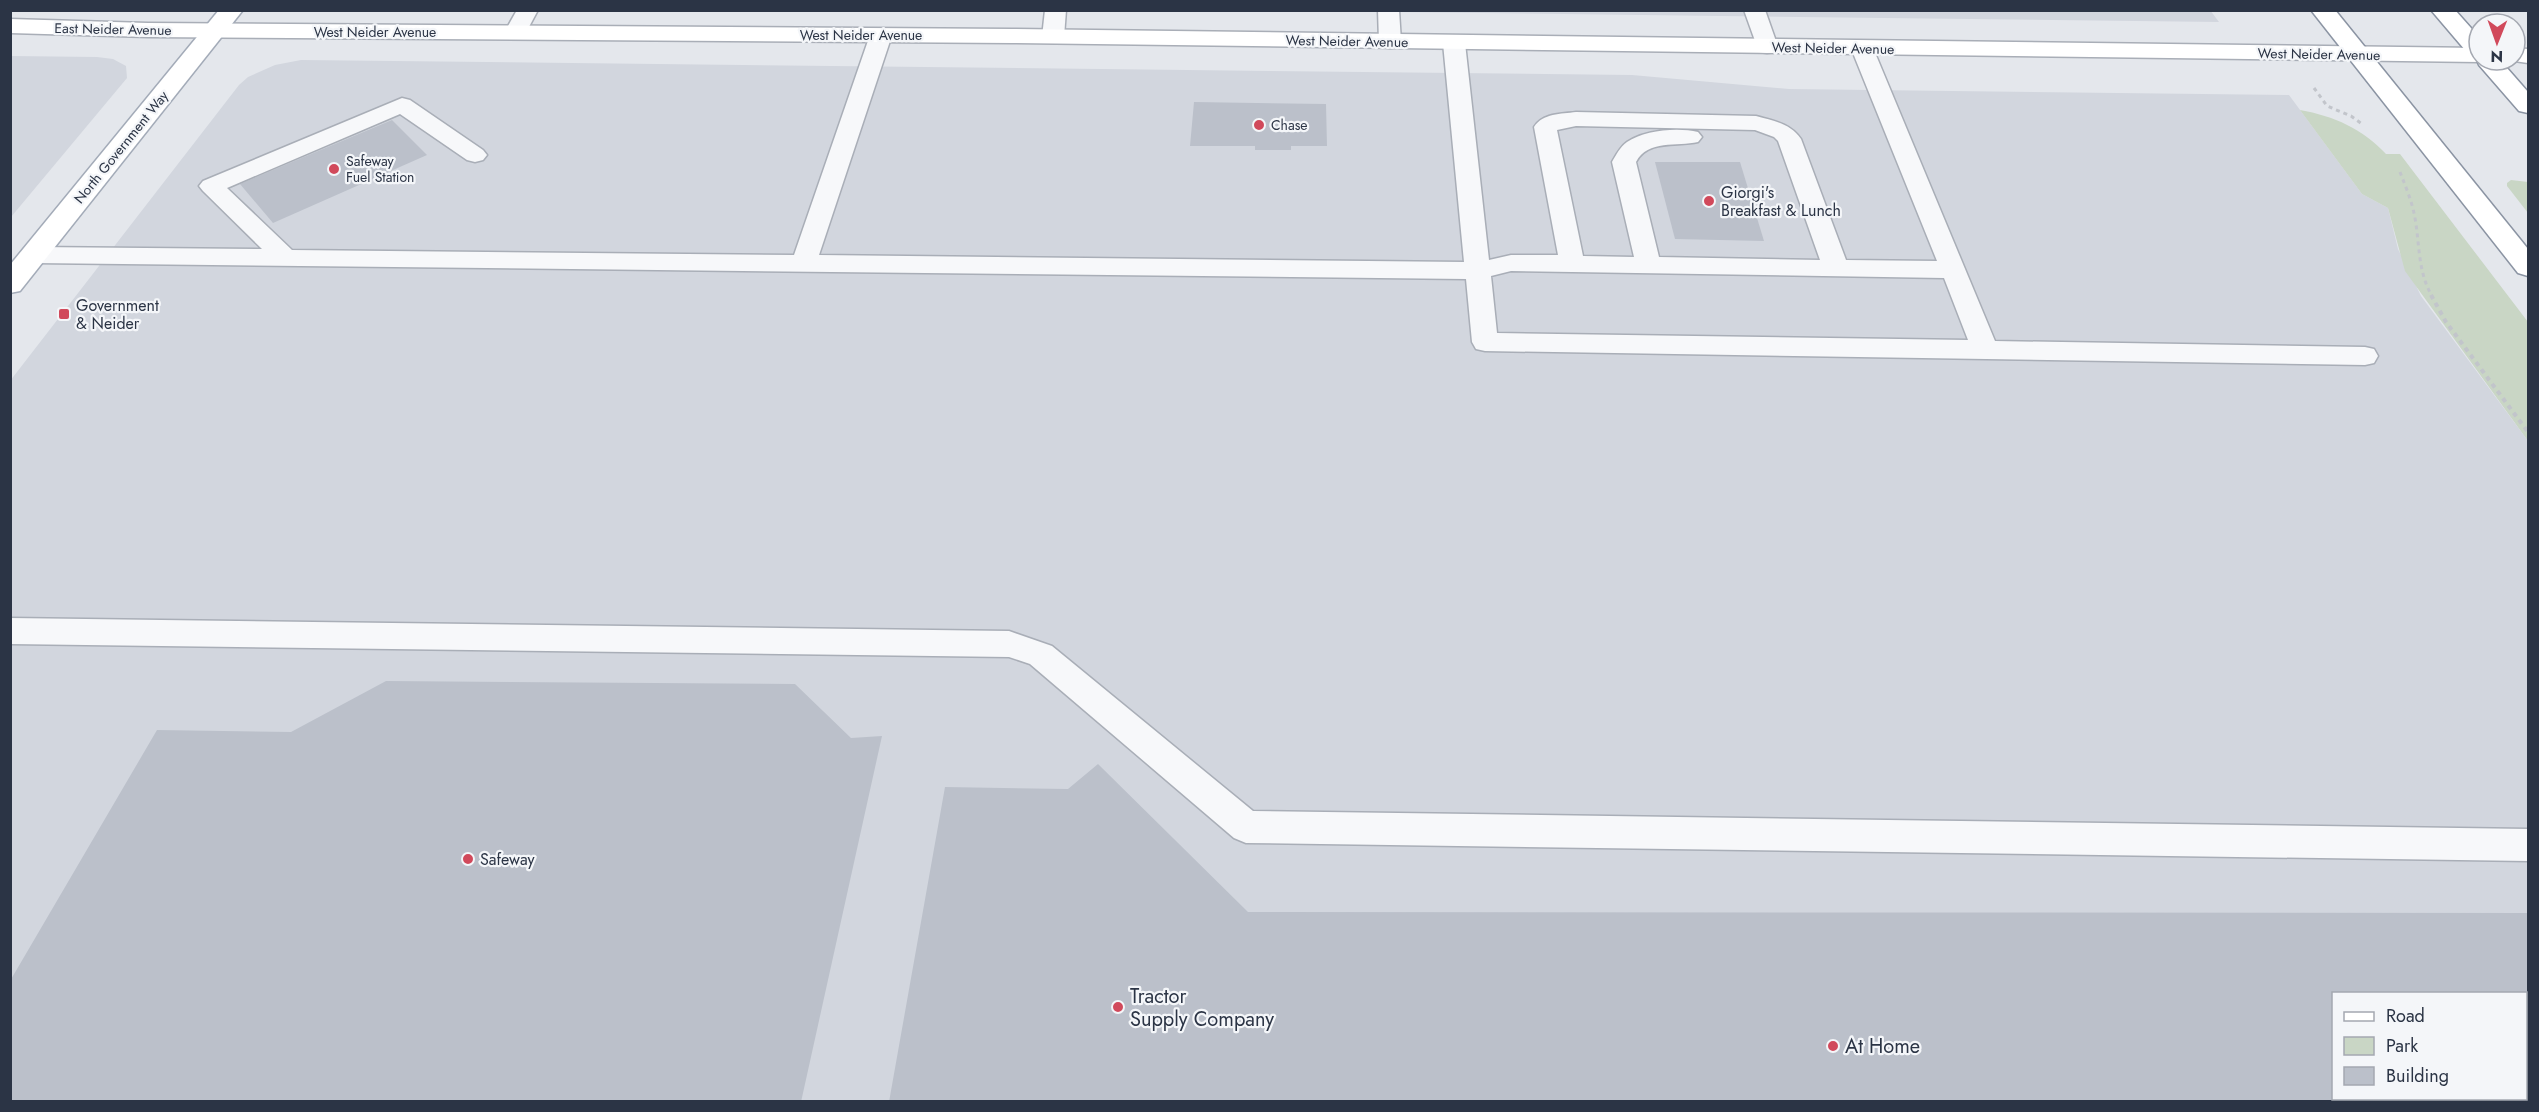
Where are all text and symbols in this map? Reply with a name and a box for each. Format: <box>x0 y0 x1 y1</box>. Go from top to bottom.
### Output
north arrow <box>2467 12 2527 72</box>
street label: East Neider Avenue <box>54 18 172 40</box>
street label: West Neider Avenue <box>314 22 436 42</box>
street label: West Neider Avenue <box>800 25 922 45</box>
street label: West Neider Avenue <box>1286 30 1408 52</box>
street label: West Neider Avenue <box>1772 37 1894 59</box>
street label: West Neider Avenue <box>2258 43 2380 65</box>
text: N <box>2490 45 2503 68</box>
street label: North Government Way <box>69 86 173 208</box>
place label: Chase <box>1271 115 1308 135</box>
marker: Chase <box>1252 118 1266 132</box>
place label: Safeway Fuel Station <box>346 151 414 187</box>
marker: Safeway Fuel Station <box>327 162 341 176</box>
place label: Giorgi's Breakfast & Lunch <box>1721 181 1841 222</box>
marker: Giorgi's Breakfast & Lunch <box>1702 194 1716 208</box>
place label: Government & Neider <box>76 294 159 335</box>
marker: Government & Neider <box>57 307 71 321</box>
place label: Safeway <box>480 848 536 871</box>
marker: Safeway <box>461 852 475 866</box>
place label: Tractor Supply Company <box>1130 982 1274 1034</box>
legend <box>2332 992 2527 1100</box>
marker: Tractor Supply Company <box>1111 1000 1125 1014</box>
text: Road <box>2386 1003 2425 1029</box>
place label: At Home <box>1845 1032 1920 1061</box>
text: Park <box>2386 1033 2418 1059</box>
marker: At Home <box>1826 1039 1840 1053</box>
text: Building <box>2386 1063 2449 1089</box>

